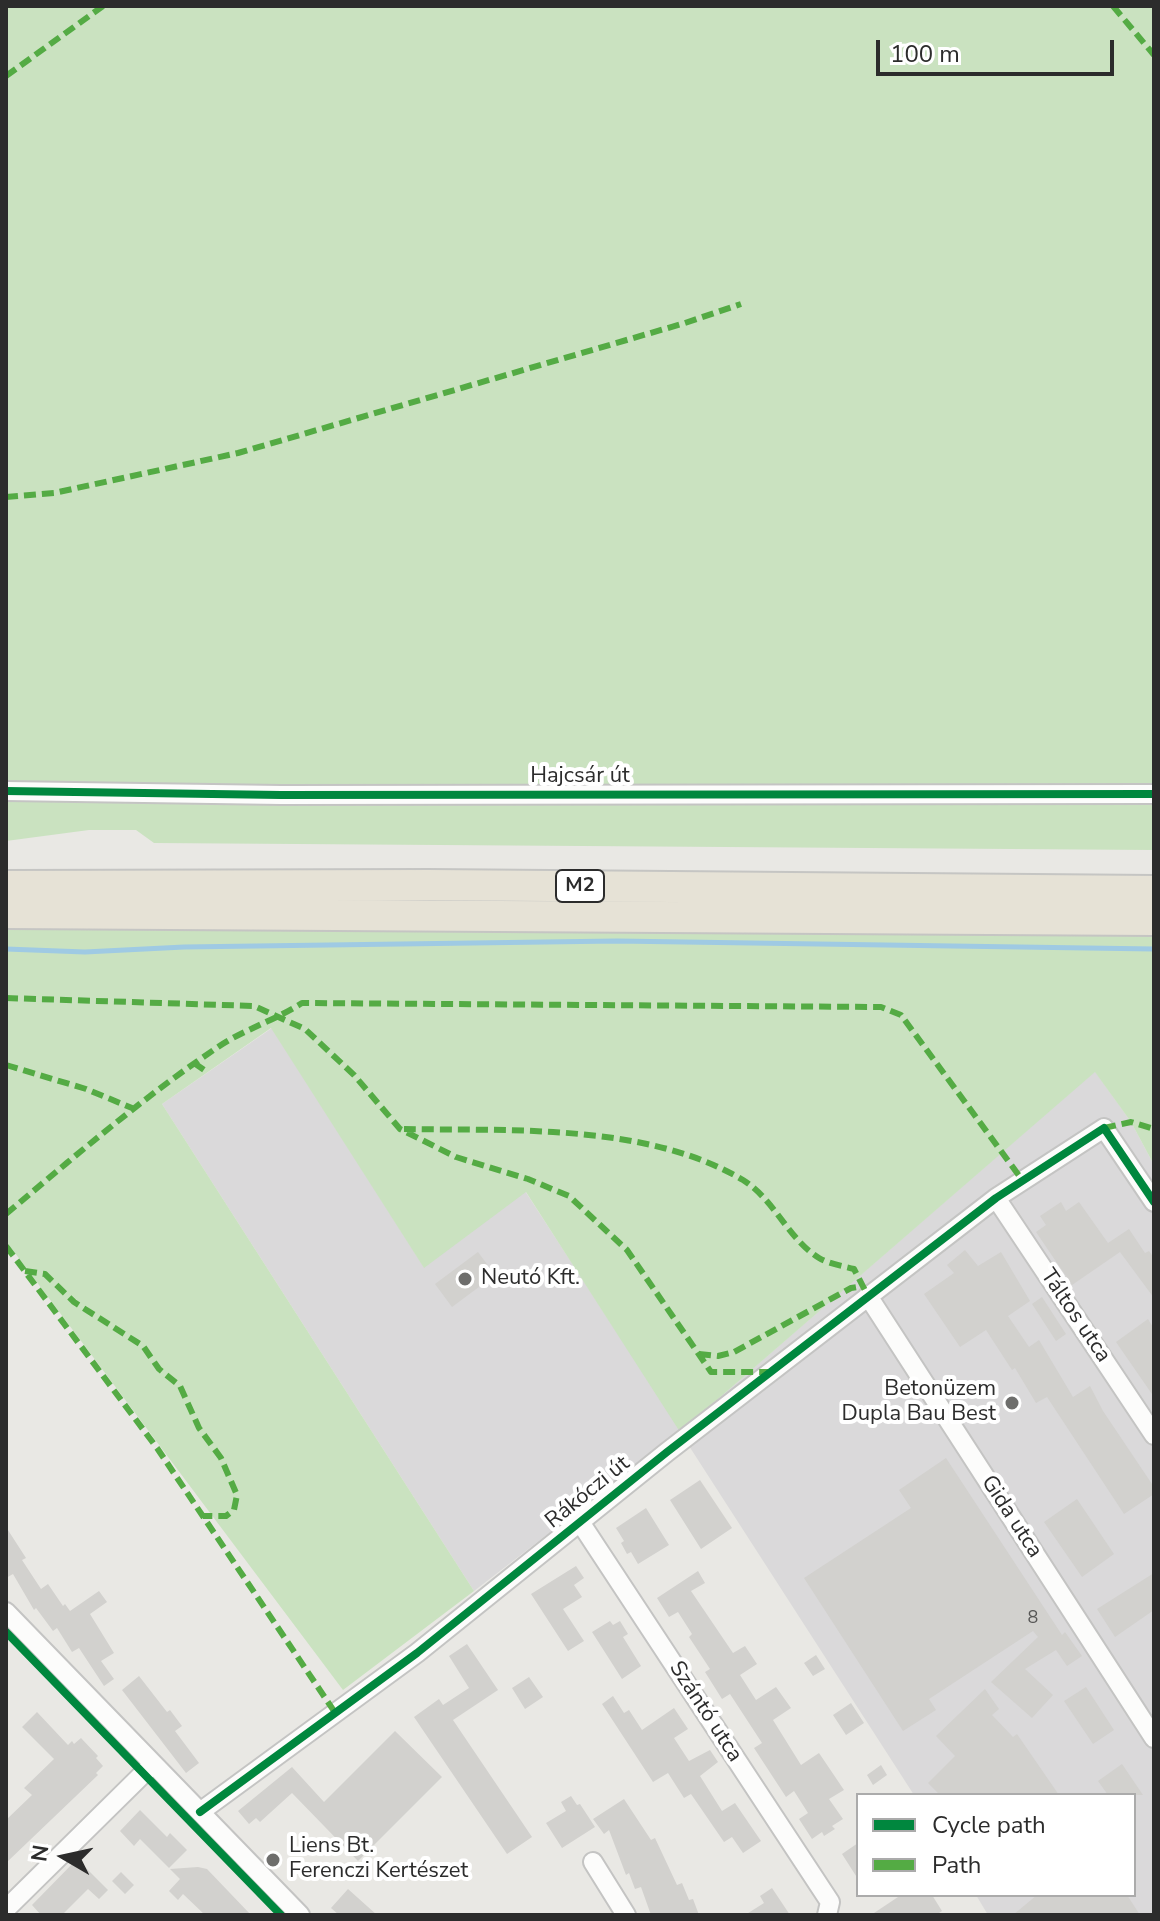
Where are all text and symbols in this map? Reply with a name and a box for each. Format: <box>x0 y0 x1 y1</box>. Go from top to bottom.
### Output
scale bar <box>880 24 1118 74</box>
text: 100 m <box>890 38 960 70</box>
street label: Hajcsár út <box>530 764 630 790</box>
road number: M2 <box>556 870 604 902</box>
street label: Táltos utca <box>1034 1264 1116 1368</box>
place label: Neutó Kft. <box>481 1266 580 1292</box>
marker: Neutó Kft. <box>456 1270 474 1288</box>
place label: Betonüzem Dupla Bau Best <box>841 1377 996 1428</box>
marker: Betonüzem Dupla Bau Best <box>1003 1394 1021 1412</box>
street label: Rákóczi út <box>541 1451 635 1535</box>
street label: Gida utca <box>975 1471 1047 1563</box>
house number: 8 <box>1028 1608 1038 1630</box>
street label: Szántó utca <box>663 1657 747 1767</box>
legend <box>856 1793 1136 1897</box>
text: Cycle path <box>932 1809 1046 1841</box>
north arrow <box>24 1817 104 1897</box>
place label: Liens Bt. Ferenczi Kertészet <box>289 1834 468 1886</box>
text: N <box>24 1843 56 1864</box>
text: Path <box>932 1849 981 1881</box>
marker: Liens Bt. Ferenczi Kertészet <box>264 1851 282 1869</box>

